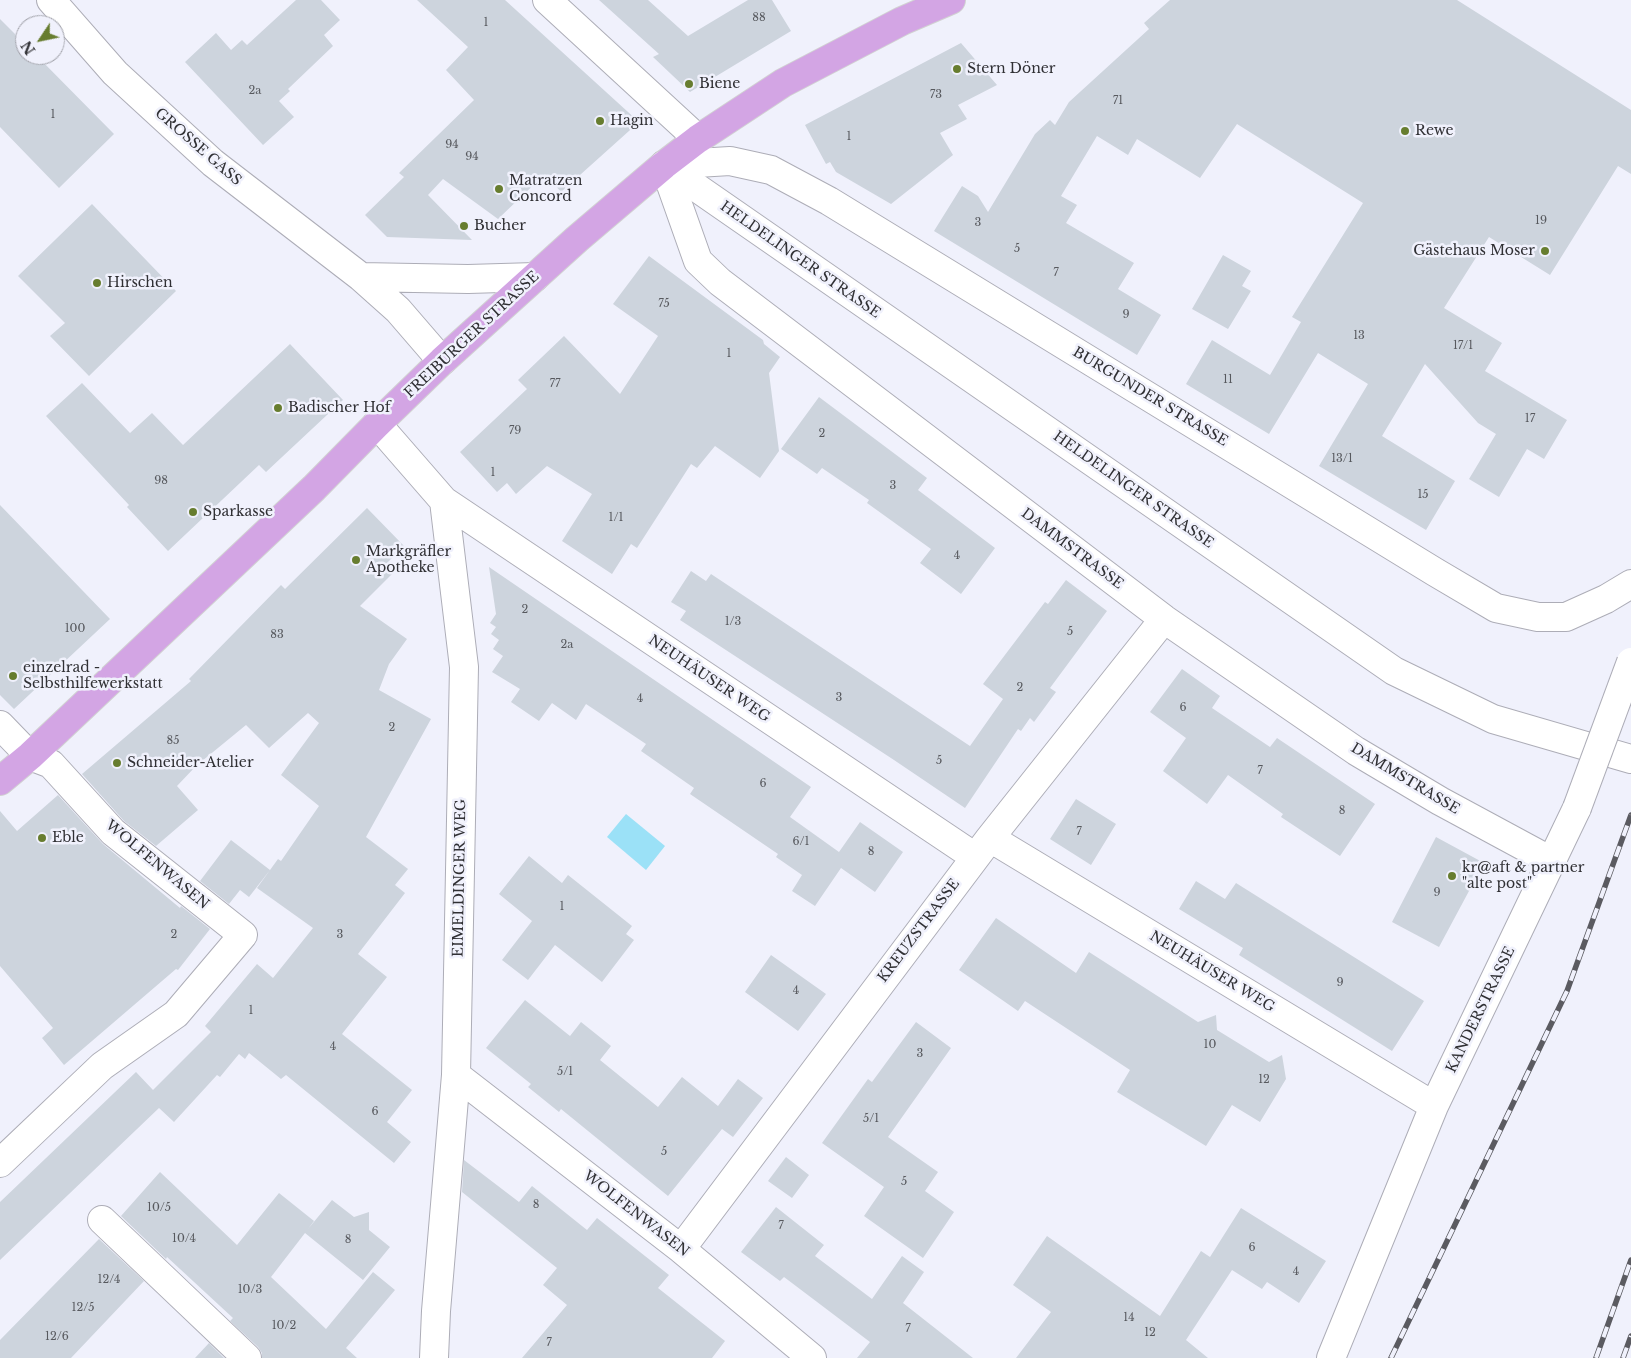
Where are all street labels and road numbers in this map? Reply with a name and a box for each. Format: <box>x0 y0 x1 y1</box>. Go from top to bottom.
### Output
street label: GROSSE GASS <box>151 105 245 189</box>
street label: HELDELINGER STRASSE <box>717 198 883 322</box>
street label: FREIBURGER STRASSE <box>401 268 543 402</box>
street label: BURGUNDER STRASSE <box>1069 344 1231 450</box>
street label: HELDELINGER STRASSE <box>1050 428 1216 552</box>
street label: DAMMSTRASSE <box>1018 505 1126 593</box>
street label: NEUHÄUSER WEG <box>645 632 773 726</box>
street label: DAMMSTRASSE <box>1348 740 1462 818</box>
street label: EIMELDINGER WEG <box>450 799 470 957</box>
street label: WOLFENWASEN <box>102 817 212 913</box>
street label: KREUZSTRASSE <box>875 876 963 986</box>
street label: NEUHÄUSER WEG <box>1146 928 1278 1016</box>
street label: KANDERSTRASSE <box>1443 944 1519 1076</box>
street label: WOLFENWASEN <box>580 1167 692 1261</box>

